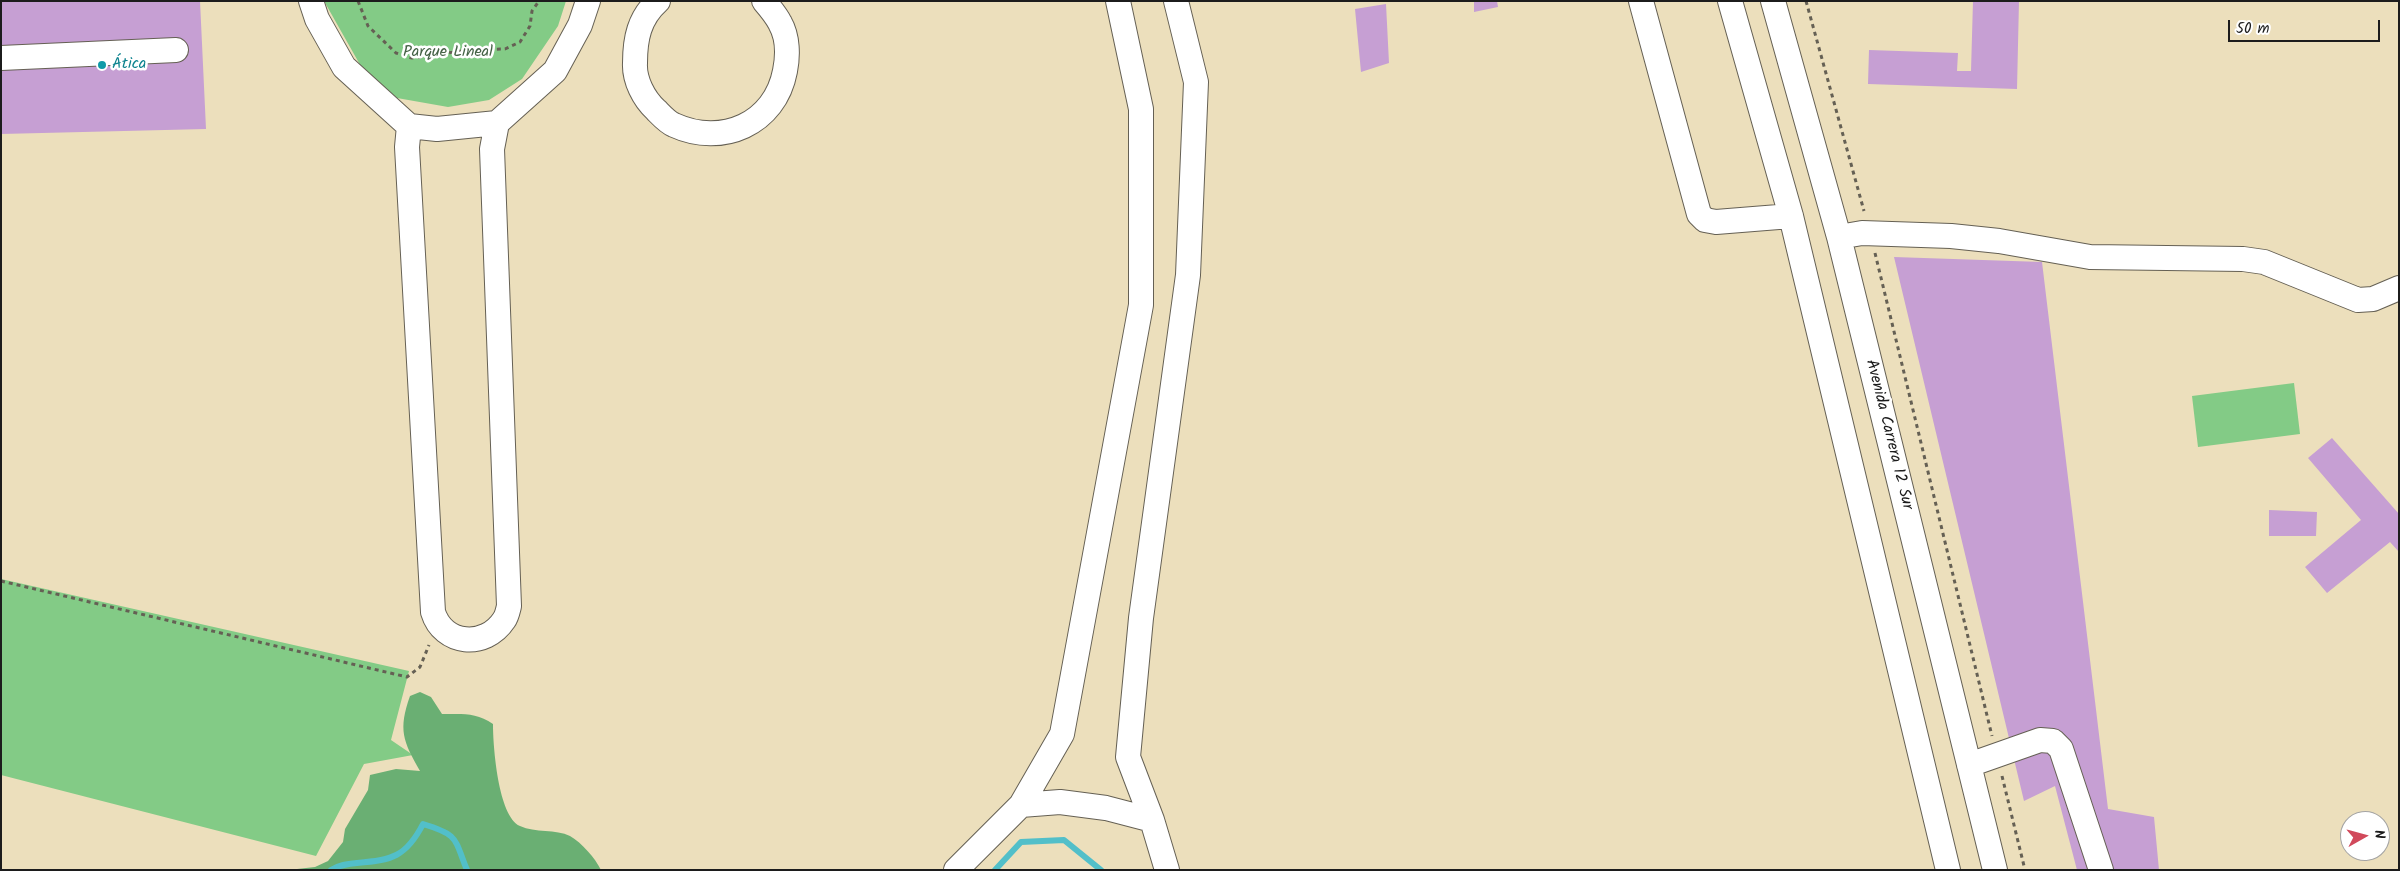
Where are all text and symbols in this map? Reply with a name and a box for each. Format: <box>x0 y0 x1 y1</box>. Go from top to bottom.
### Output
scale bar <box>2230 10 2382 42</box>
text: 50 m <box>2236 17 2270 41</box>
park label: Parque Lineal <box>403 43 493 63</box>
place label: Ática <box>112 55 146 75</box>
marker: Ática <box>96 59 108 71</box>
street label: Avenida Carrera 12 Sur <box>1860 358 1916 512</box>
north arrow <box>2340 811 2390 861</box>
text: N <box>2367 829 2390 840</box>

